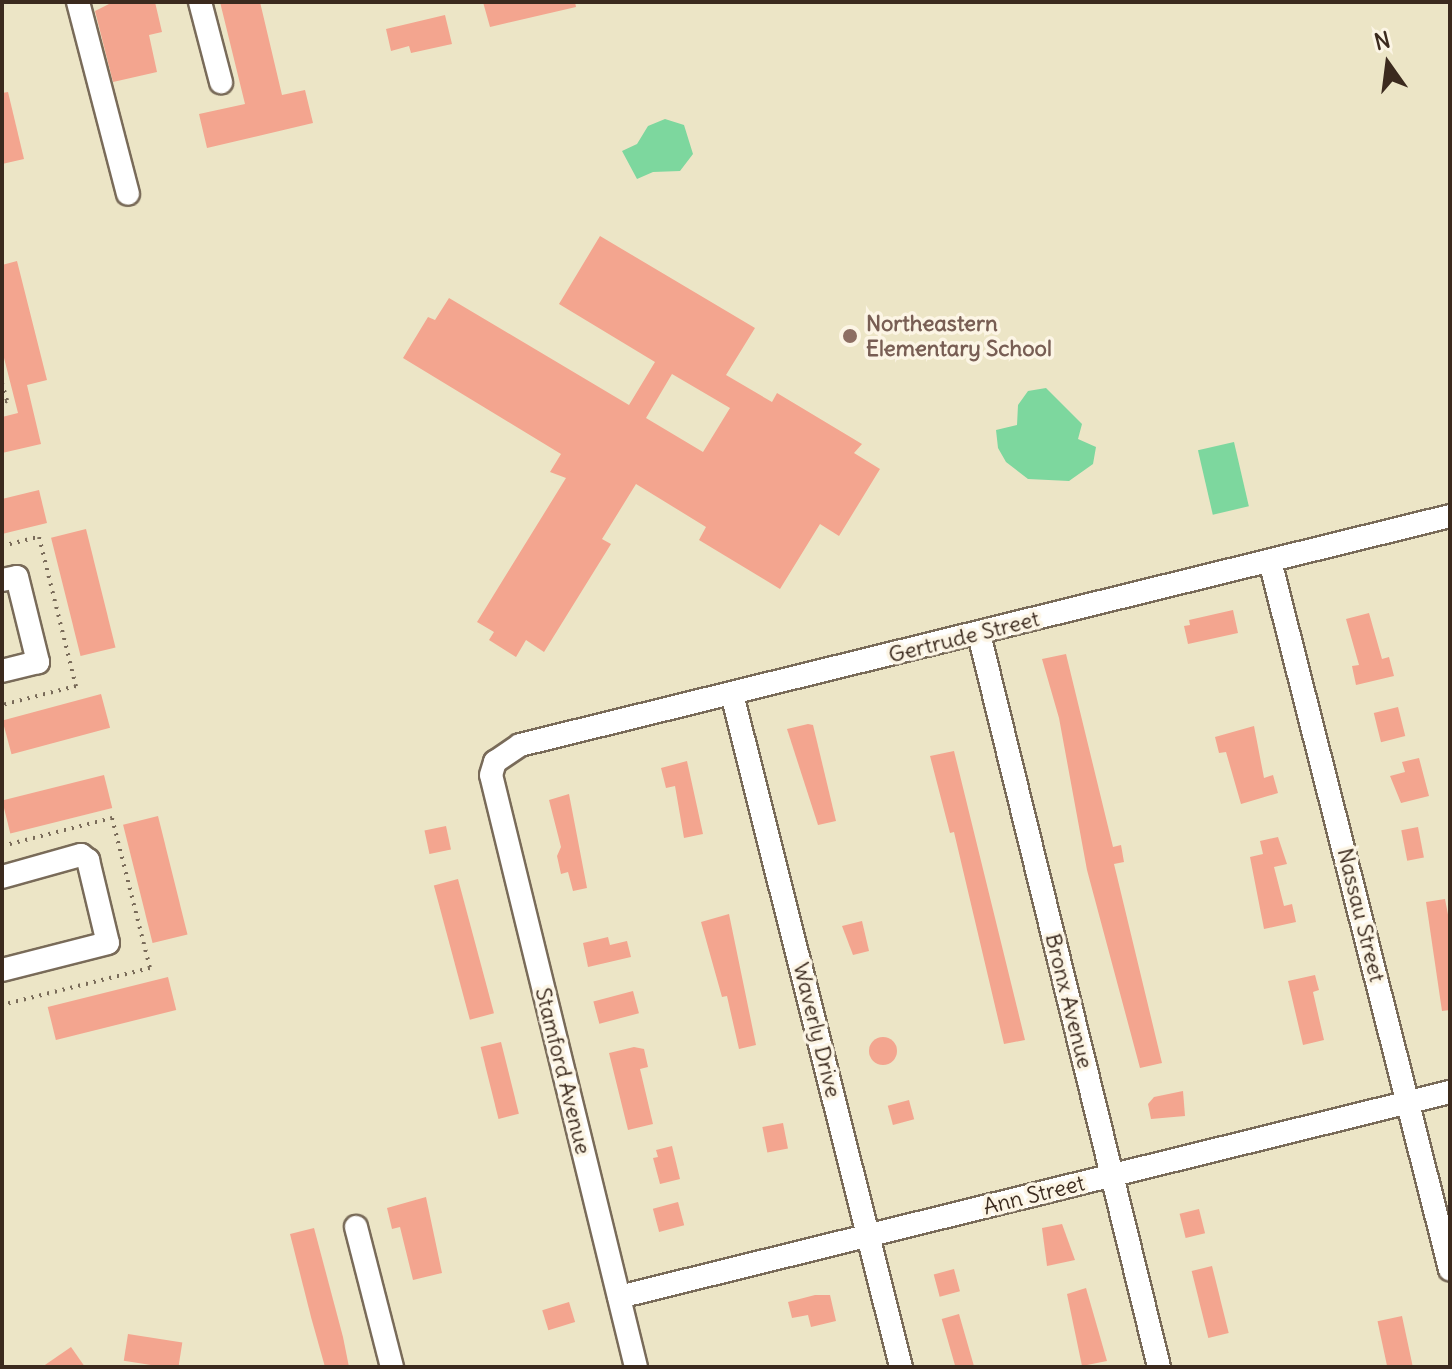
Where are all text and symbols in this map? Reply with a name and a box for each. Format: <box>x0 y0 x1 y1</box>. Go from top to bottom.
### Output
north arrow <box>1348 24 1428 104</box>
text: N <box>1371 25 1393 56</box>
place label: Northeastern Elementary School <box>866 310 1052 362</box>
marker: Northeastern Elementary School <box>841 327 859 345</box>
street label: Gertrude Street <box>886 606 1042 668</box>
street label: Nassau Street <box>1332 845 1390 985</box>
street label: Bronx Avenue <box>1039 931 1099 1071</box>
street label: Waverly Drive <box>787 960 847 1100</box>
street label: Stamford Avenue <box>530 985 596 1157</box>
street label: Ann Street <box>981 1170 1087 1220</box>

